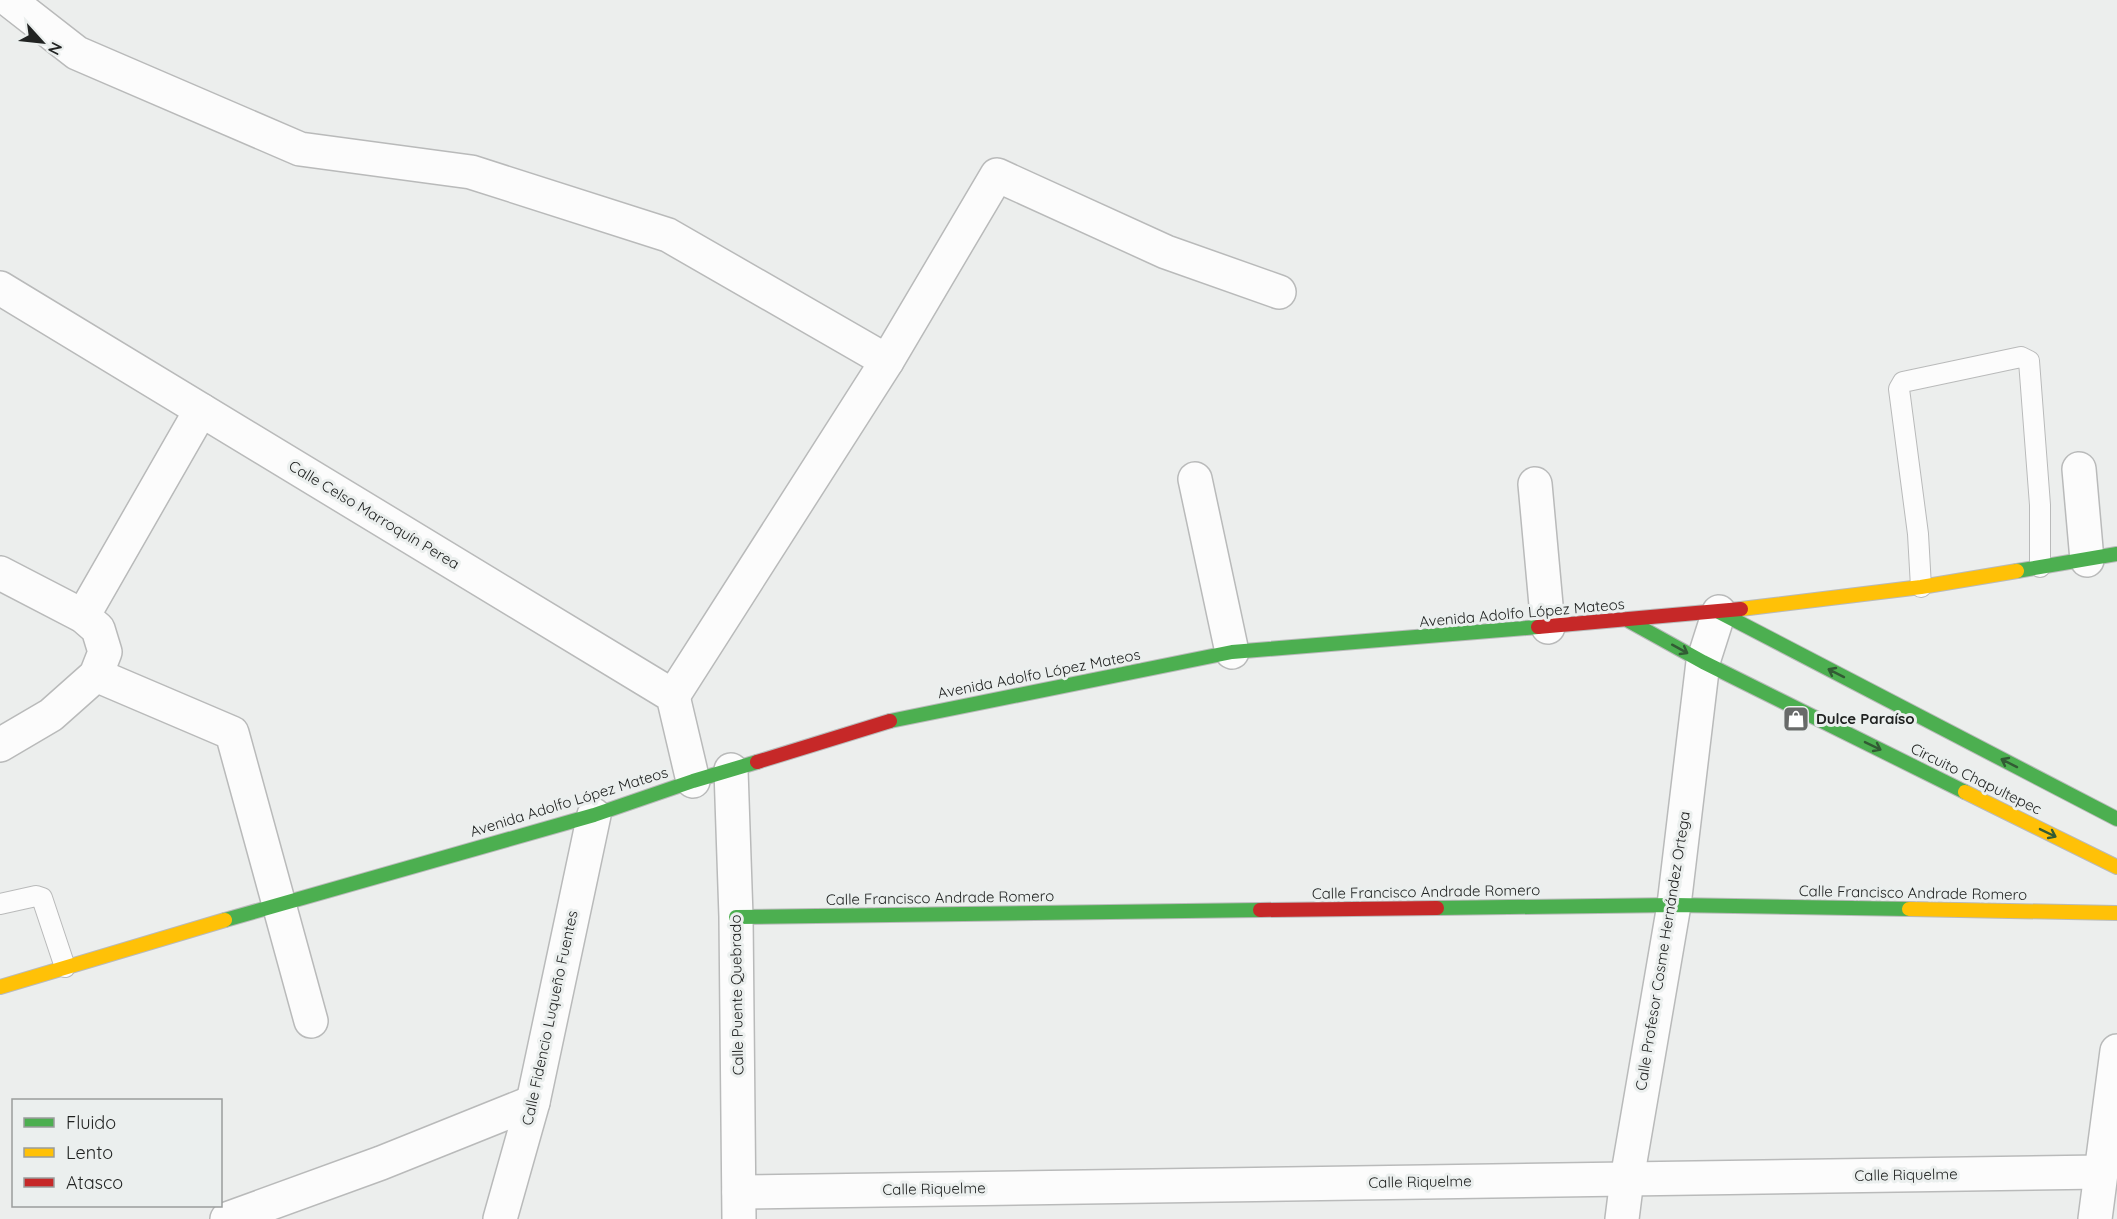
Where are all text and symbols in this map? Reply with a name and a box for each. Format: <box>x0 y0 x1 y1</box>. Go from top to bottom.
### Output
north arrow <box>12 12 72 72</box>
text: N <box>44 39 67 59</box>
street label: Calle Celso Marroquín Perea <box>285 456 463 573</box>
street label: Avenida Adolfo López Mateos <box>1418 594 1625 631</box>
one-way arrow <box>1672 644 1689 656</box>
street label: Avenida Adolfo López Mateos <box>936 645 1142 702</box>
one-way arrow <box>1828 667 1845 679</box>
shop icon: Dulce Paraíso <box>1781 704 1811 734</box>
place label: Dulce Paraíso <box>1816 709 1915 728</box>
street label: Circuito Chapultepec <box>1908 739 2045 819</box>
one-way arrow <box>1864 741 1882 753</box>
one-way arrow <box>2001 757 2019 768</box>
street label: Avenida Adolfo López Mateos <box>468 762 670 841</box>
street label: Calle Profesor Cosme Hernández Ortega <box>1631 810 1694 1092</box>
one-way arrow <box>2039 827 2057 839</box>
street label: Calle Francisco Andrade Romero <box>1312 880 1540 903</box>
street label: Calle Francisco Andrade Romero <box>1799 881 2027 904</box>
street label: Calle Francisco Andrade Romero <box>826 886 1054 909</box>
street label: Calle Fidencio Luqueño Fuentes <box>517 909 582 1127</box>
street label: Calle Puente Quebrado <box>726 914 747 1076</box>
legend <box>12 1099 222 1207</box>
text: Fluido <box>66 1111 116 1134</box>
text: Lento <box>66 1141 113 1164</box>
street label: Calle Riquelme <box>1854 1164 1958 1185</box>
text: Atasco <box>66 1171 123 1194</box>
street label: Calle Riquelme <box>1368 1171 1472 1192</box>
street label: Calle Riquelme <box>882 1178 986 1199</box>

